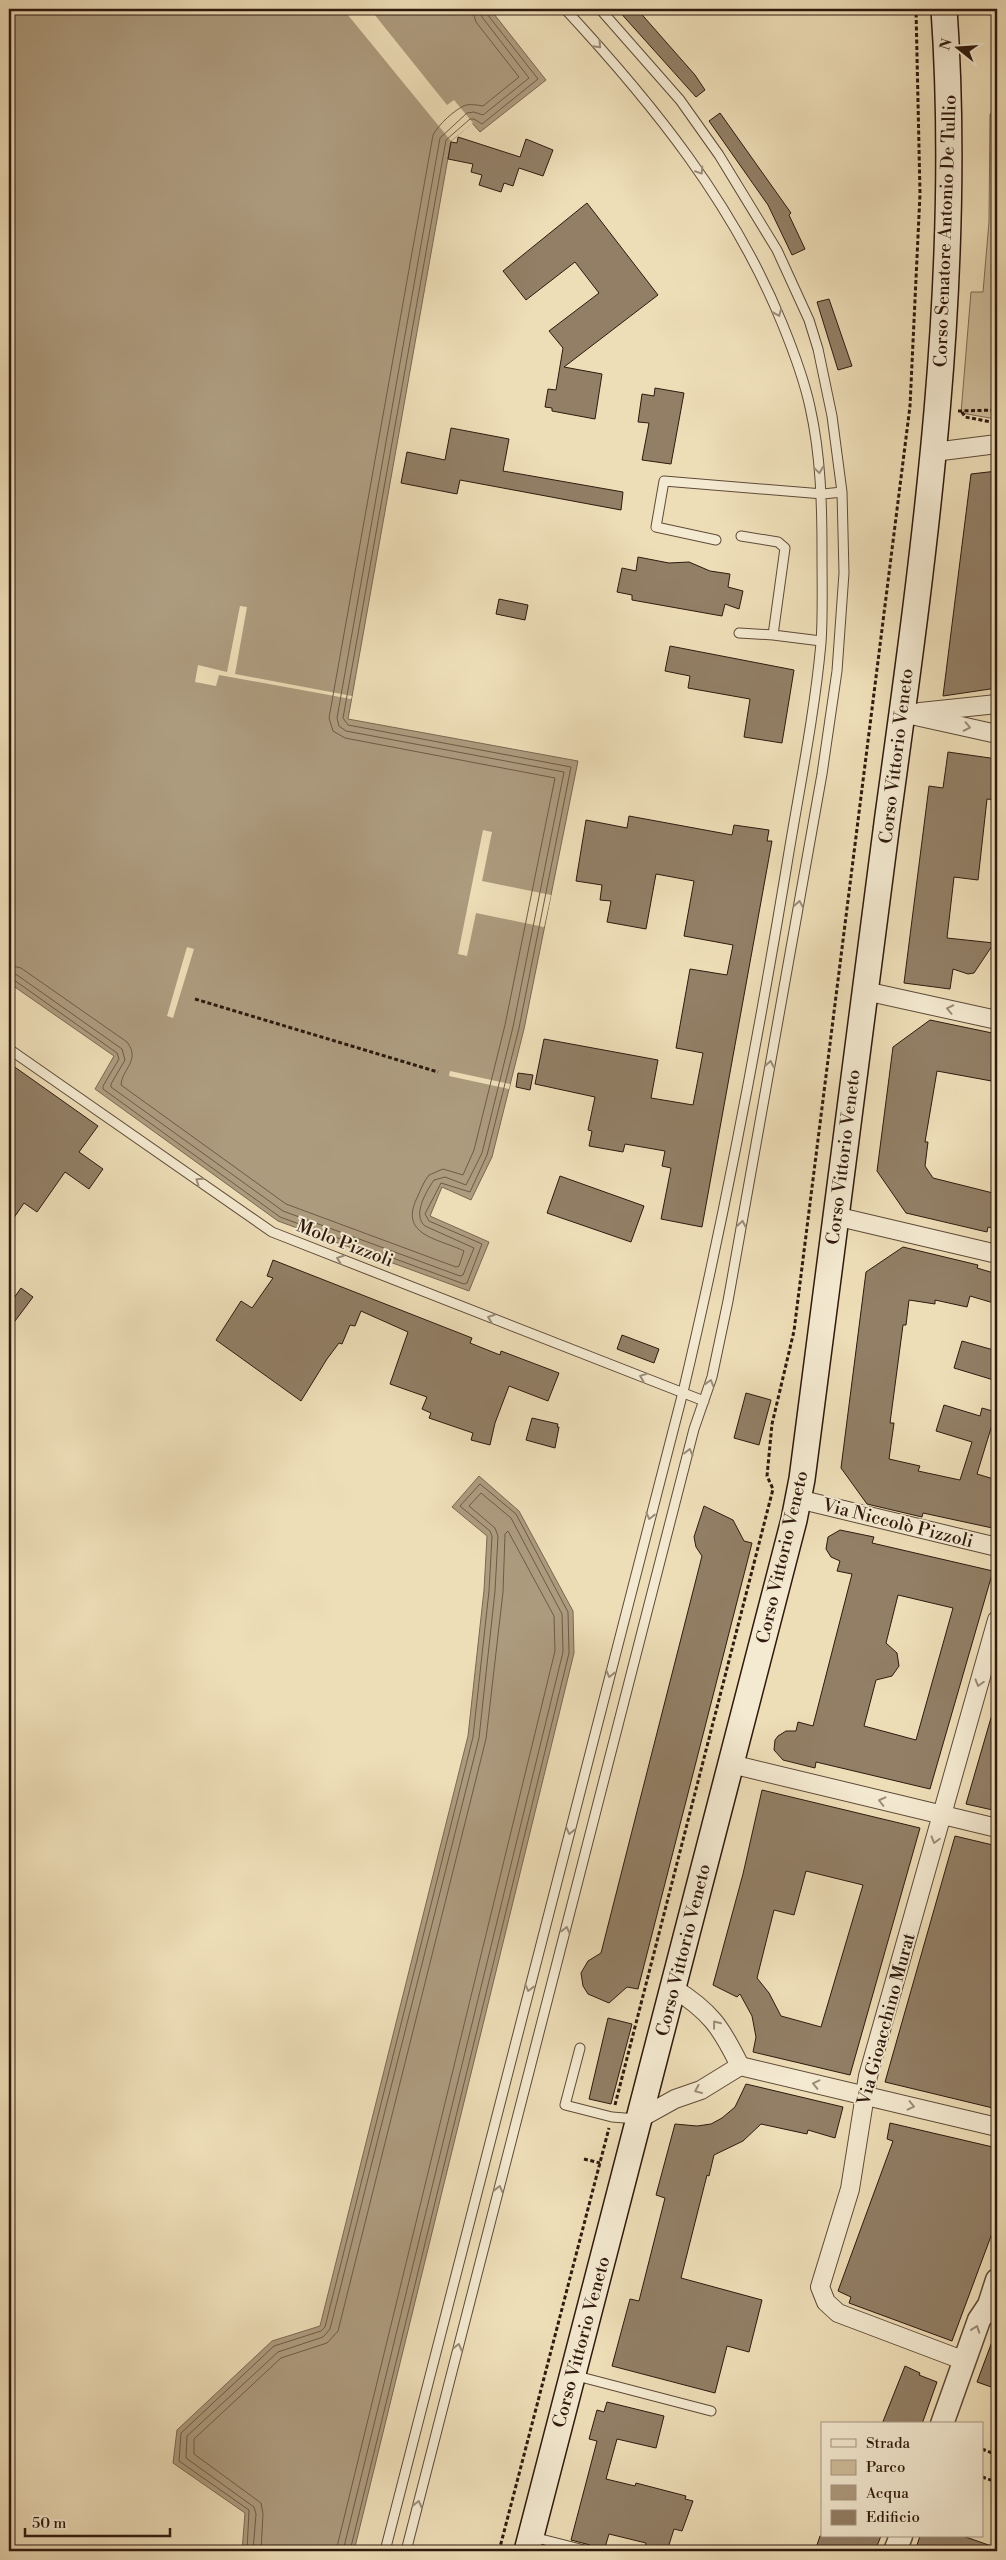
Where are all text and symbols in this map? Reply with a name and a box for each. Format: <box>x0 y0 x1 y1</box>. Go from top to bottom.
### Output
north arrow <box>934 22 984 72</box>
text: N <box>936 37 957 52</box>
one-way arrow <box>592 39 601 48</box>
street label: Corso Senatore Antonio De Tullio <box>929 94 962 368</box>
one-way arrow <box>694 165 703 175</box>
one-way arrow <box>772 308 782 317</box>
one-way arrow <box>813 466 824 474</box>
street label: Corso Vittorio Veneto <box>874 667 919 845</box>
one-way arrow <box>962 721 971 732</box>
one-way arrow <box>793 900 804 908</box>
one-way arrow <box>945 1004 954 1015</box>
one-way arrow <box>765 1060 775 1068</box>
street label: Corso Vittorio Veneto <box>821 1068 866 1246</box>
one-way arrow <box>195 1178 204 1187</box>
street label: Molo Pizzoli <box>293 1214 397 1273</box>
one-way arrow <box>736 1220 747 1228</box>
one-way arrow <box>336 1254 345 1265</box>
one-way arrow <box>488 1313 496 1323</box>
one-way arrow <box>639 1372 648 1383</box>
one-way arrow <box>704 1380 714 1388</box>
one-way arrow <box>683 1447 694 1456</box>
street label: Corso Vittorio Veneto <box>751 1468 814 1646</box>
street label: Via Niccolò Pizzoli <box>819 1493 976 1553</box>
one-way arrow <box>645 1512 656 1521</box>
one-way arrow <box>605 1669 616 1678</box>
one-way arrow <box>975 1679 985 1687</box>
one-way arrow <box>877 1796 886 1807</box>
one-way arrow <box>565 1826 575 1834</box>
one-way arrow <box>930 1835 940 1843</box>
street label: Corso Vittorio Veneto <box>651 1862 716 2039</box>
one-way arrow <box>560 1926 571 1935</box>
street label: Via Gioacchino Murat <box>852 1930 921 2109</box>
one-way arrow <box>524 1984 535 1993</box>
one-way arrow <box>714 2021 722 2030</box>
one-way arrow <box>812 2079 821 2090</box>
one-way arrow <box>694 2084 703 2095</box>
one-way arrow <box>907 2100 916 2111</box>
one-way arrow <box>493 2185 504 2194</box>
street label: Corso Vittorio Veneto <box>548 2254 615 2430</box>
one-way arrow <box>971 2325 981 2333</box>
one-way arrow <box>453 2343 463 2351</box>
legend <box>821 2422 984 2538</box>
text: Strada <box>866 2434 910 2453</box>
text: Parco <box>866 2458 905 2477</box>
text: Acqua <box>865 2484 909 2503</box>
one-way arrow <box>412 2500 423 2509</box>
scale bar <box>25 2505 170 2537</box>
text: Edificio <box>866 2508 920 2527</box>
text: 50 m <box>32 2514 66 2533</box>

